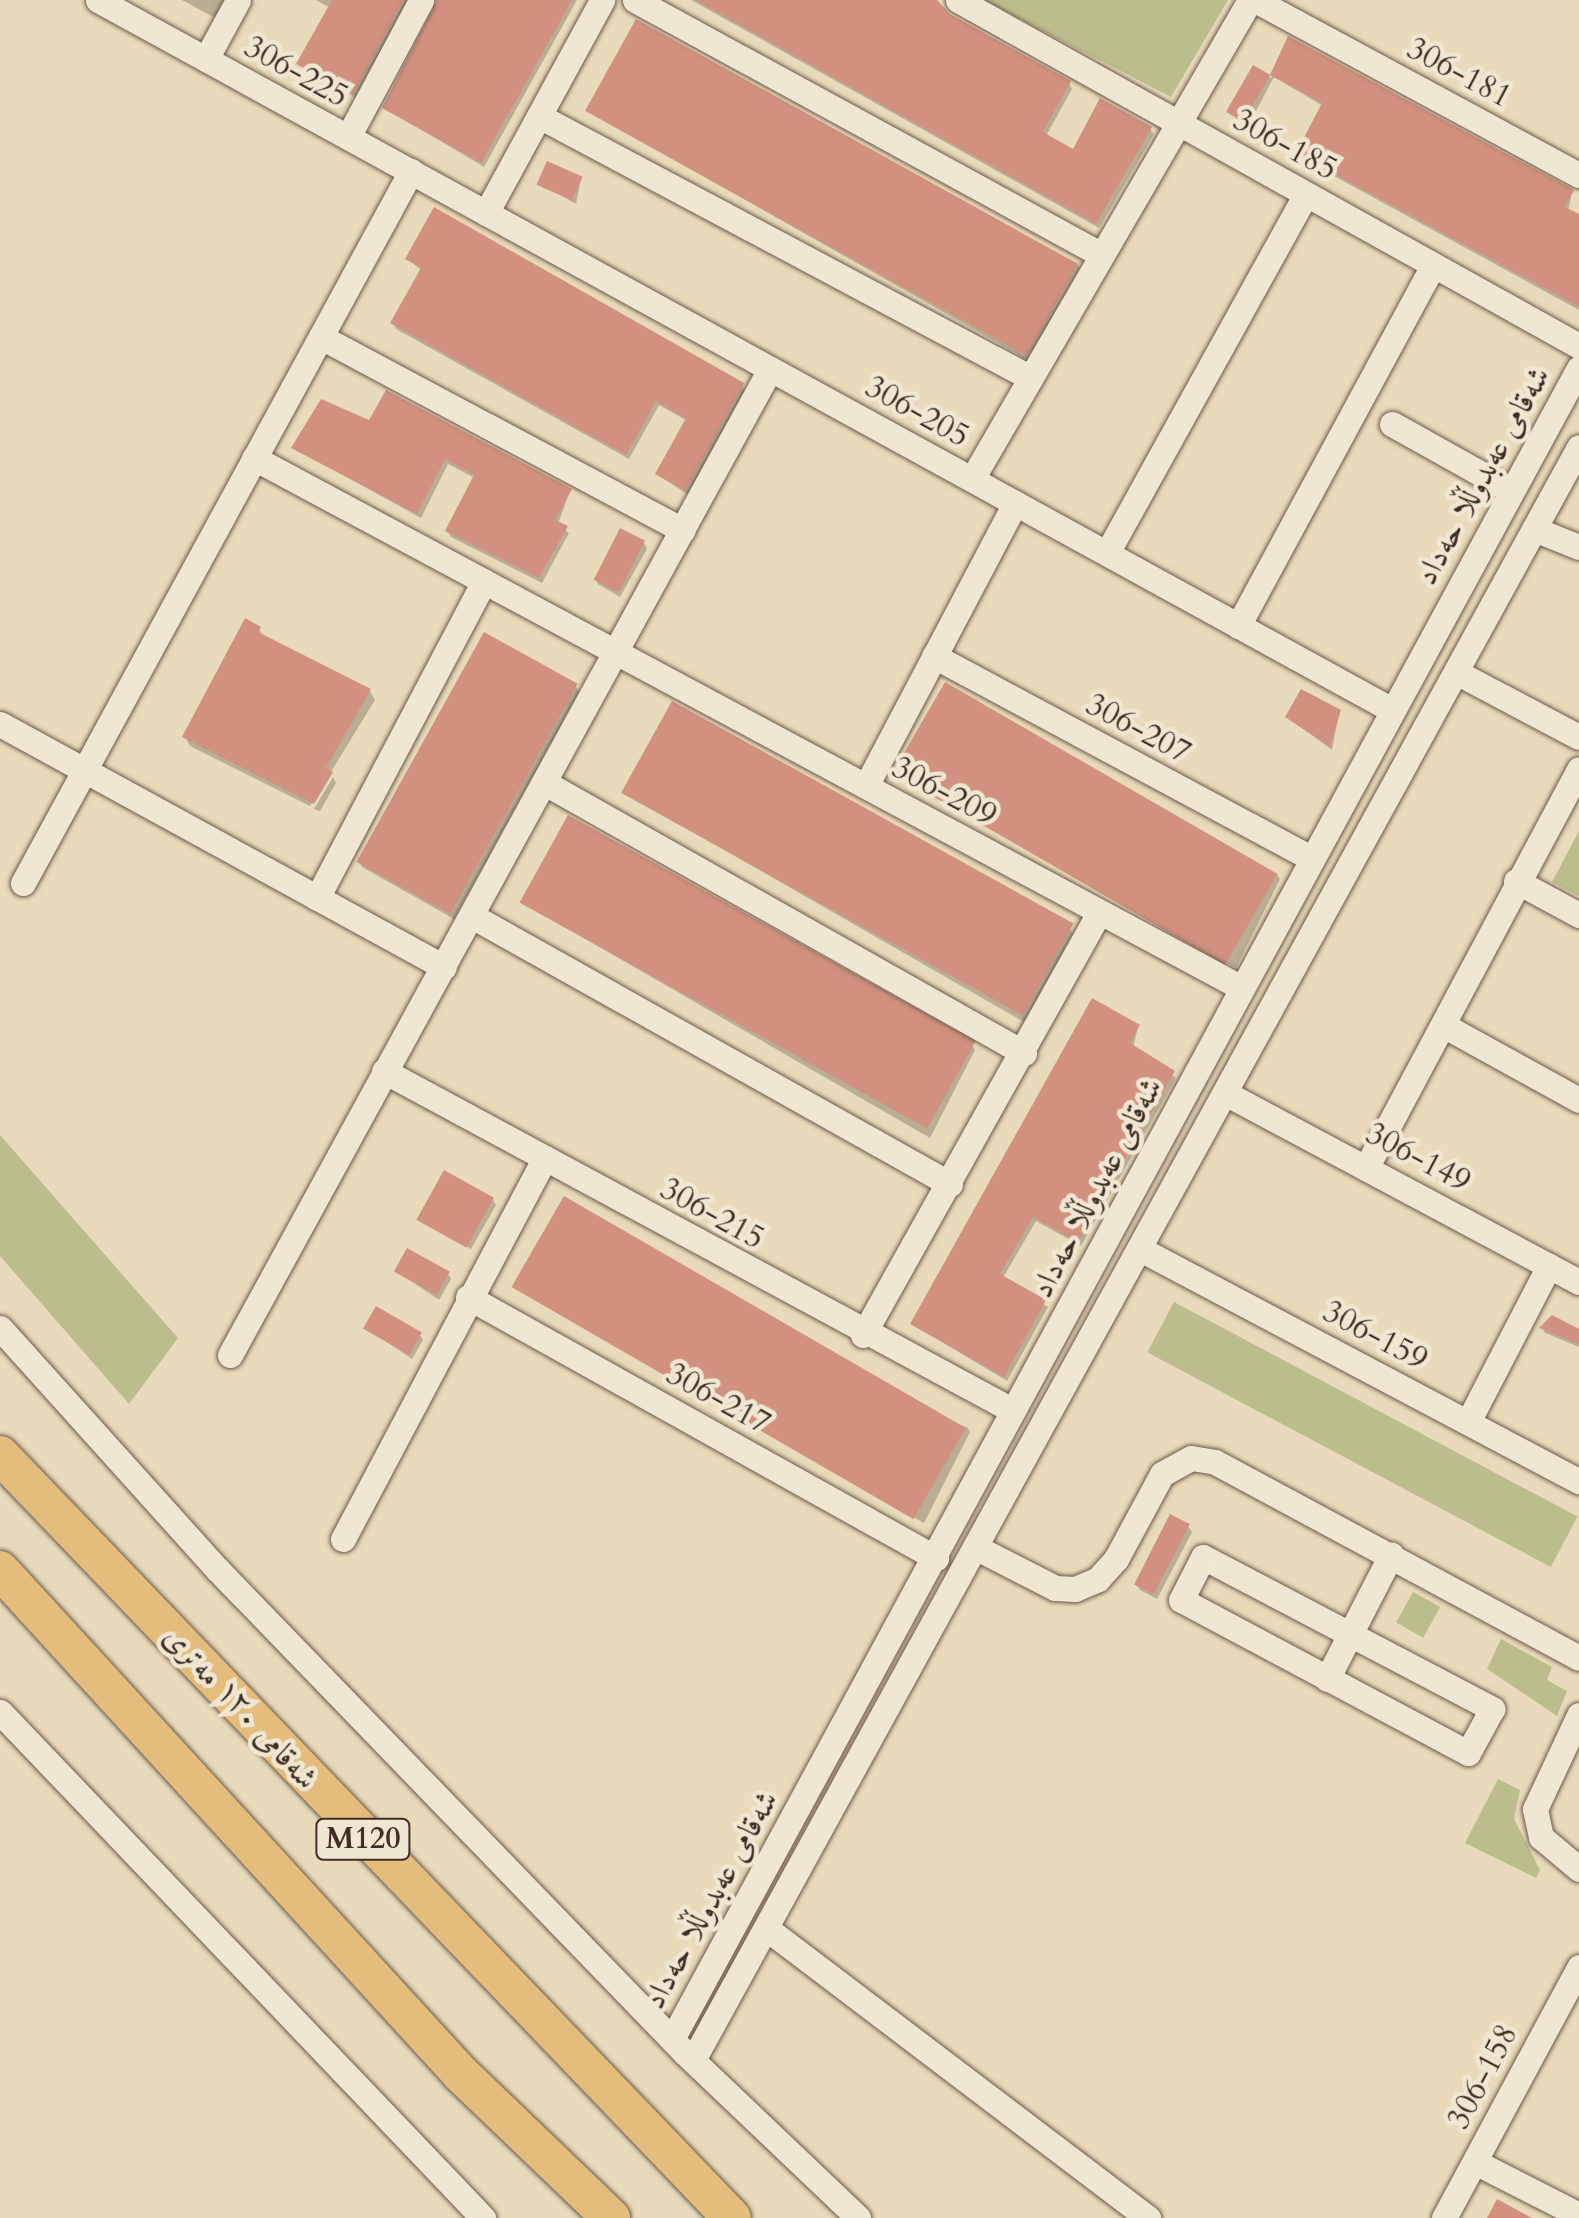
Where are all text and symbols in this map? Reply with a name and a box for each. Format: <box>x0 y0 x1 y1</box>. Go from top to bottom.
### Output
street label: 306-225 <box>237 28 355 116</box>
street label: 306-181 <box>1400 30 1518 116</box>
street label: 306-185 <box>1226 101 1344 189</box>
street label: شەقامی عەبدوڵڵا حەداد <box>1407 360 1559 592</box>
street label: 306-205 <box>858 368 976 456</box>
street label: 306-207 <box>1079 686 1197 772</box>
street label: 306-209 <box>885 749 1003 835</box>
street label: شەقامی عەبدوڵڵا حەداد <box>1023 1071 1171 1305</box>
street label: 306-149 <box>1359 1115 1477 1201</box>
street label: 306-215 <box>653 1170 771 1258</box>
street label: 306-159 <box>1316 1293 1434 1379</box>
street label: 306-217 <box>659 1355 777 1443</box>
street label: شەقامی ١٢٠ مەتری <box>155 1618 325 1798</box>
street label: شەقامی عەبدوڵڵا حەداد <box>635 1784 787 2016</box>
road number: M120 <box>313 1814 413 1864</box>
street label: 306-158 <box>1440 2018 1526 2136</box>

